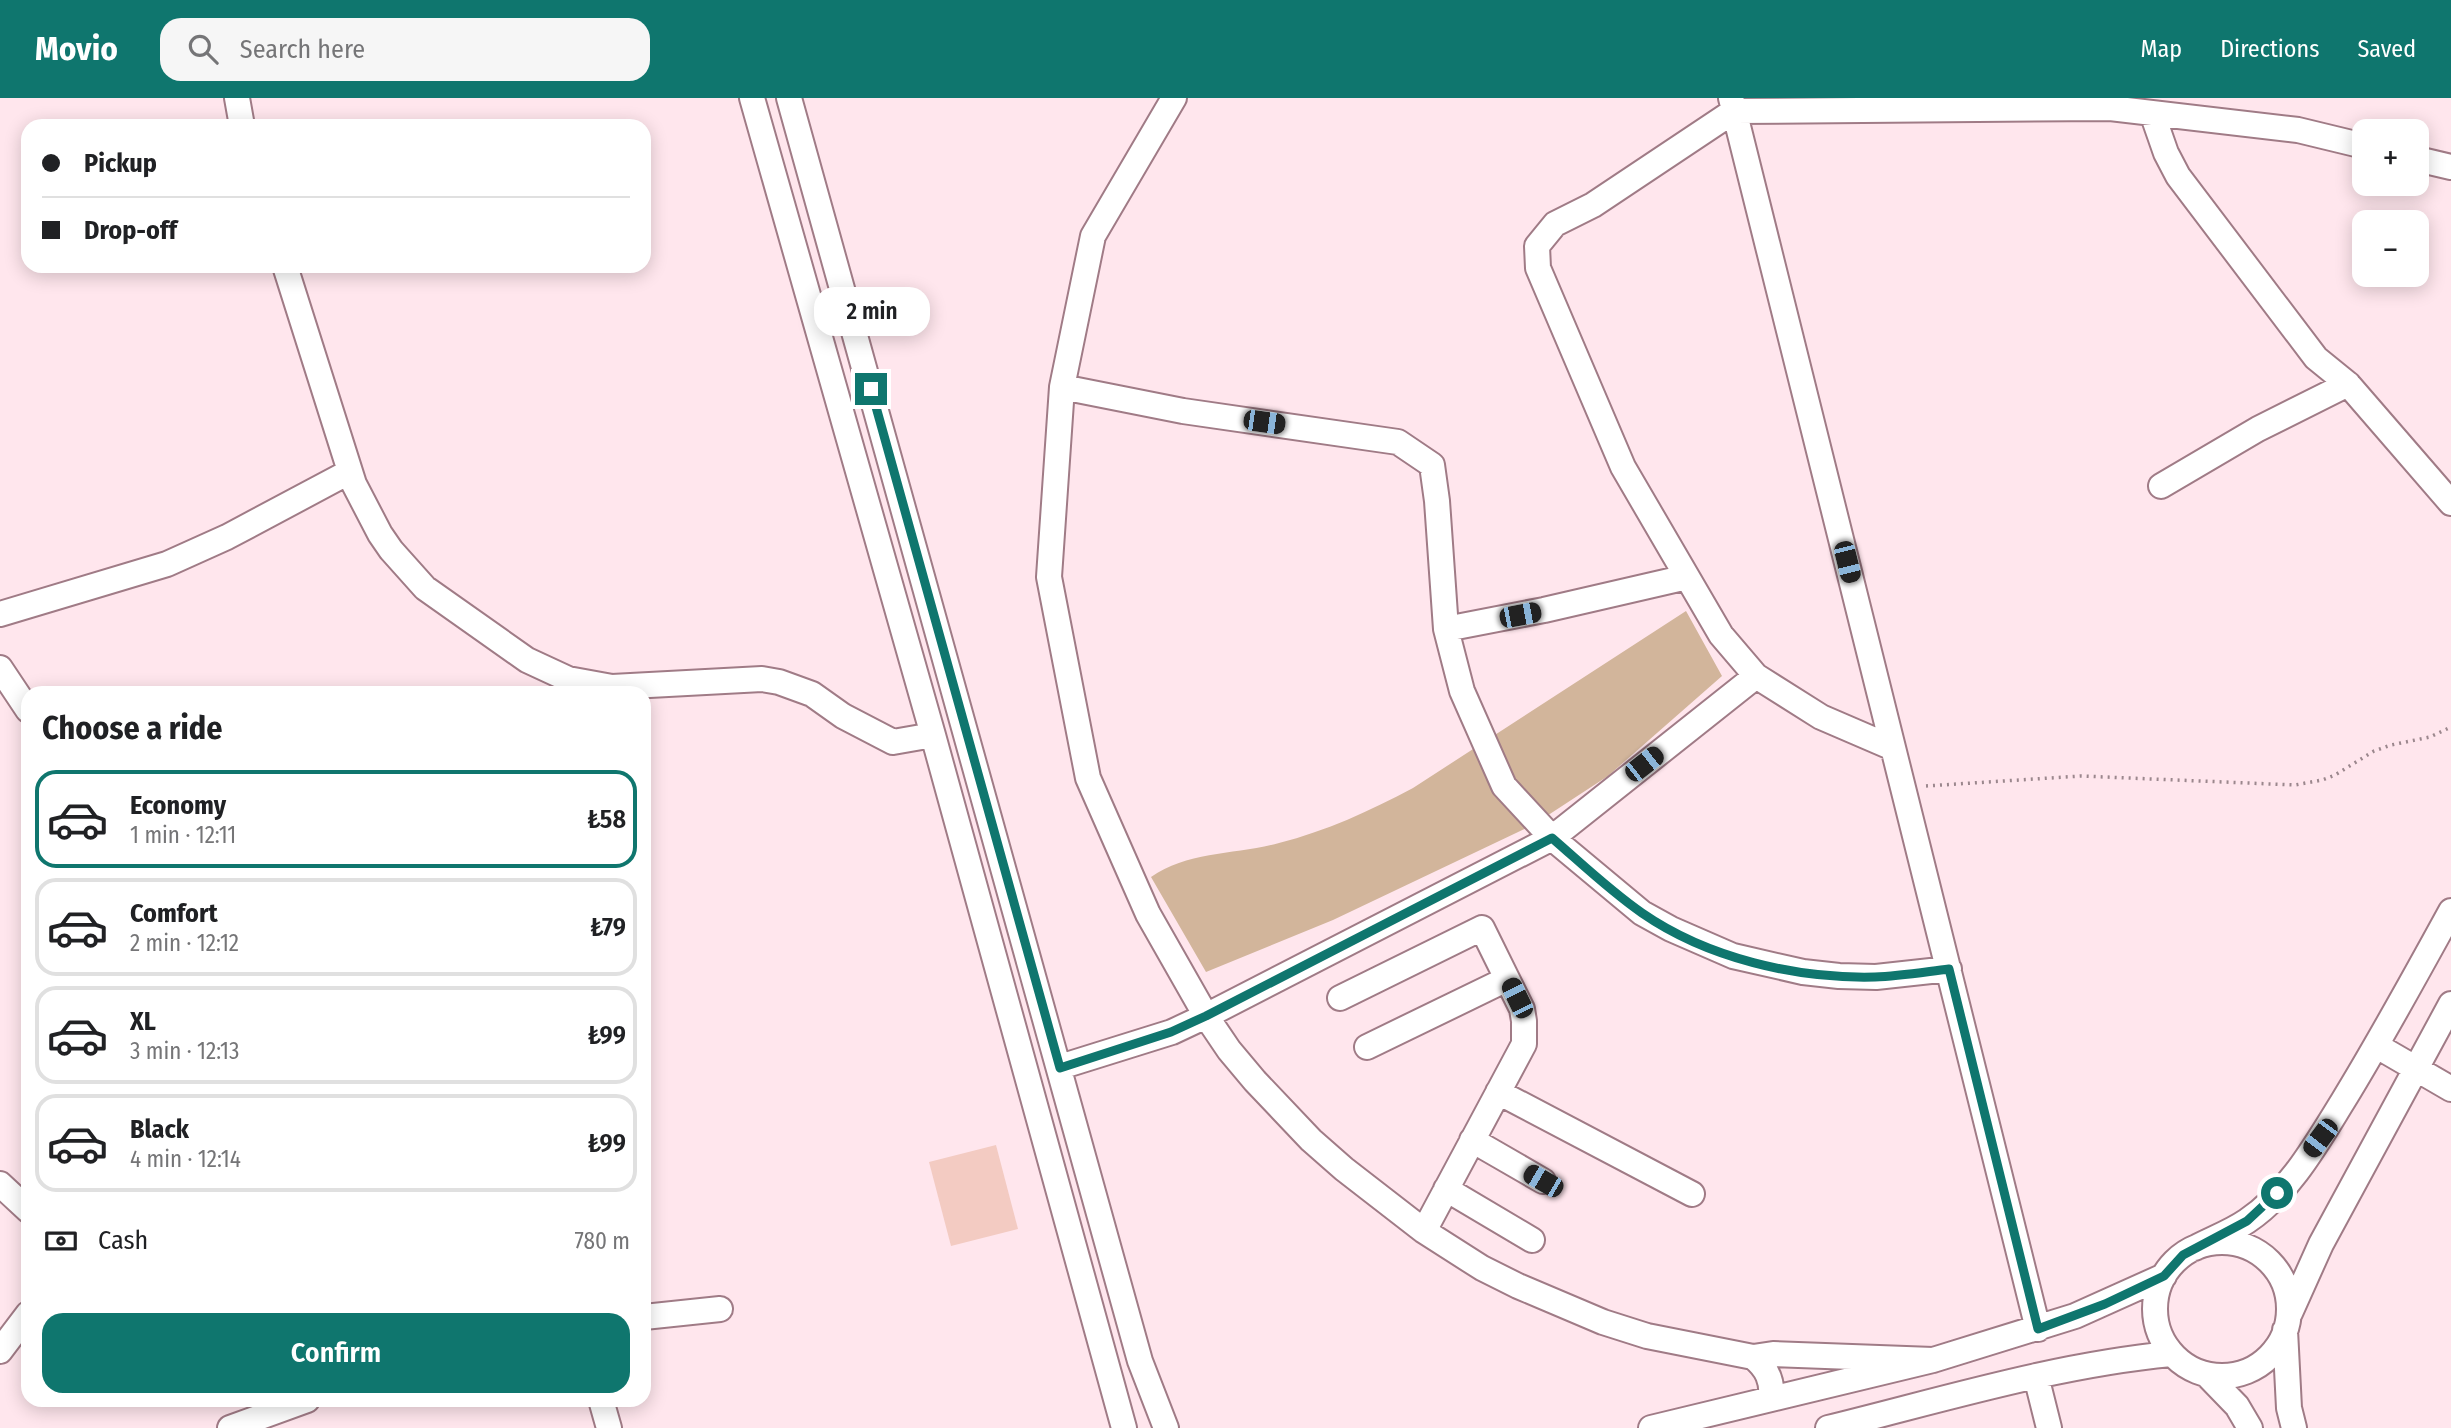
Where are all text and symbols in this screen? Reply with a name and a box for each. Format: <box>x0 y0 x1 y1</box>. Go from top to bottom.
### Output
search box <box>160 18 650 81</box>
text: Movio <box>35 29 118 69</box>
icon: search <box>184 30 222 68</box>
text: Search here <box>240 34 365 65</box>
text: Map <box>2141 35 2182 63</box>
text: Directions <box>2220 35 2319 63</box>
text: Saved <box>2357 35 2416 63</box>
map controls <box>2352 119 2429 287</box>
button: + <box>2352 119 2429 196</box>
text: Pickup <box>84 148 157 179</box>
button: − <box>2352 210 2429 287</box>
text: Drop-off <box>84 215 177 246</box>
callout: 2 min <box>813 288 929 336</box>
text: 2 min <box>846 297 898 325</box>
route end <box>855 373 887 405</box>
car <box>1242 409 1287 435</box>
car <box>1832 539 1863 585</box>
car <box>1498 601 1543 629</box>
text: Choose a ride <box>42 709 223 747</box>
car <box>1621 743 1668 785</box>
icon: car <box>46 788 109 851</box>
text: Economy <box>130 790 226 821</box>
text: ₺58 <box>587 804 626 835</box>
text: 1 min · 12:11 <box>130 821 236 849</box>
icon: car <box>46 896 109 959</box>
text: Comfort <box>130 898 218 929</box>
text: ₺79 <box>590 912 626 943</box>
text: 2 min · 12:12 <box>130 929 239 957</box>
car <box>1499 975 1536 1021</box>
icon: car <box>46 1004 109 1067</box>
text: XL <box>130 1006 156 1037</box>
text: ₺99 <box>588 1020 626 1051</box>
text: 3 min · 12:13 <box>130 1037 239 1065</box>
icon: car <box>46 1112 109 1175</box>
text: Black <box>130 1114 189 1145</box>
car <box>2299 1115 2342 1161</box>
text: ₺99 <box>588 1128 626 1159</box>
text: 4 min · 12:14 <box>130 1145 241 1173</box>
car <box>1520 1161 1567 1201</box>
route start <box>2261 1177 2293 1209</box>
icon: cash <box>42 1222 80 1260</box>
text: Cash <box>98 1225 148 1256</box>
text: 780 m <box>575 1227 630 1255</box>
button: Confirm <box>42 1313 630 1393</box>

